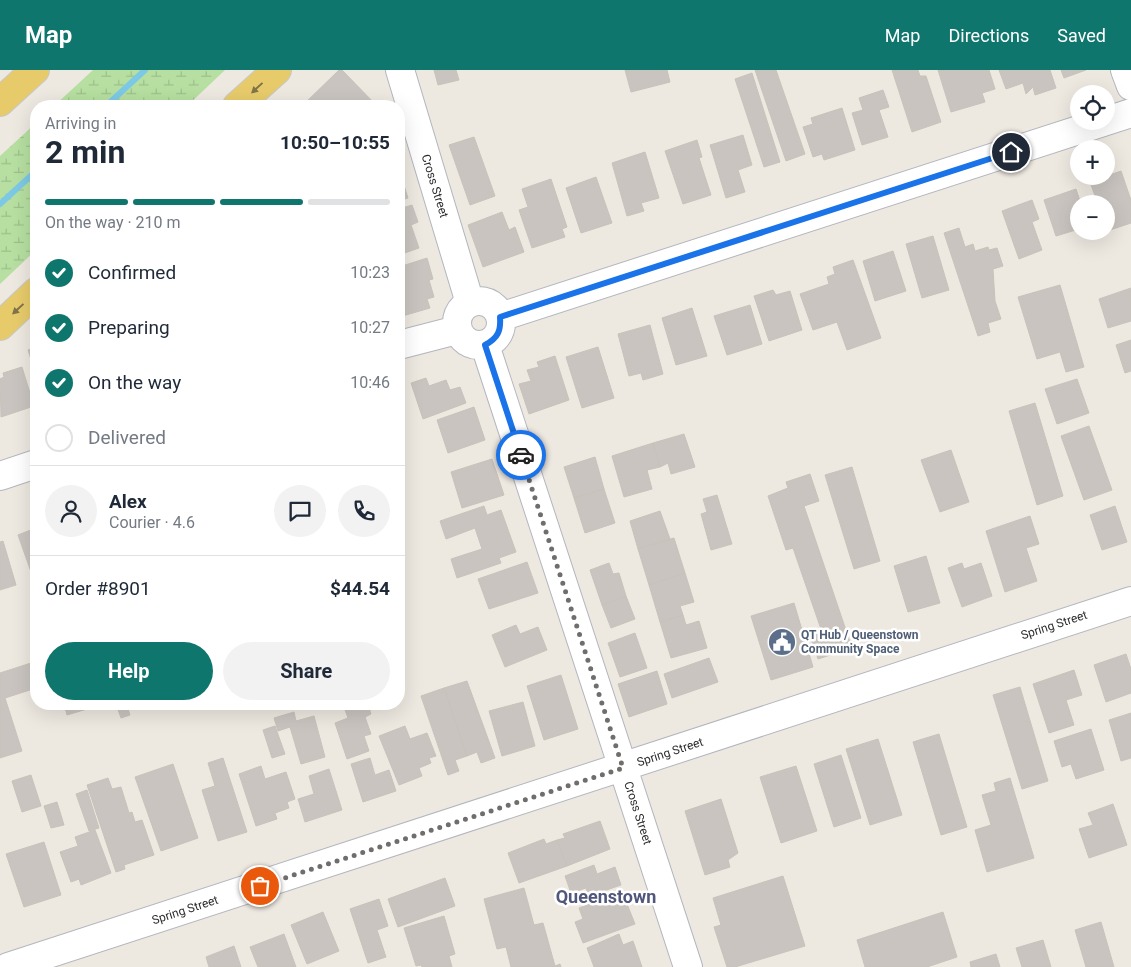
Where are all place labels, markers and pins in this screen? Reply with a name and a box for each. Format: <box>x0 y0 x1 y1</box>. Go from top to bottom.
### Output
pin <box>990 131 1032 173</box>
public building icon: QT Hub / Queenstown Community Space <box>767 627 797 657</box>
place label: QT Hub / Queenstown Community Space <box>801 628 919 656</box>
pin <box>239 865 281 907</box>

